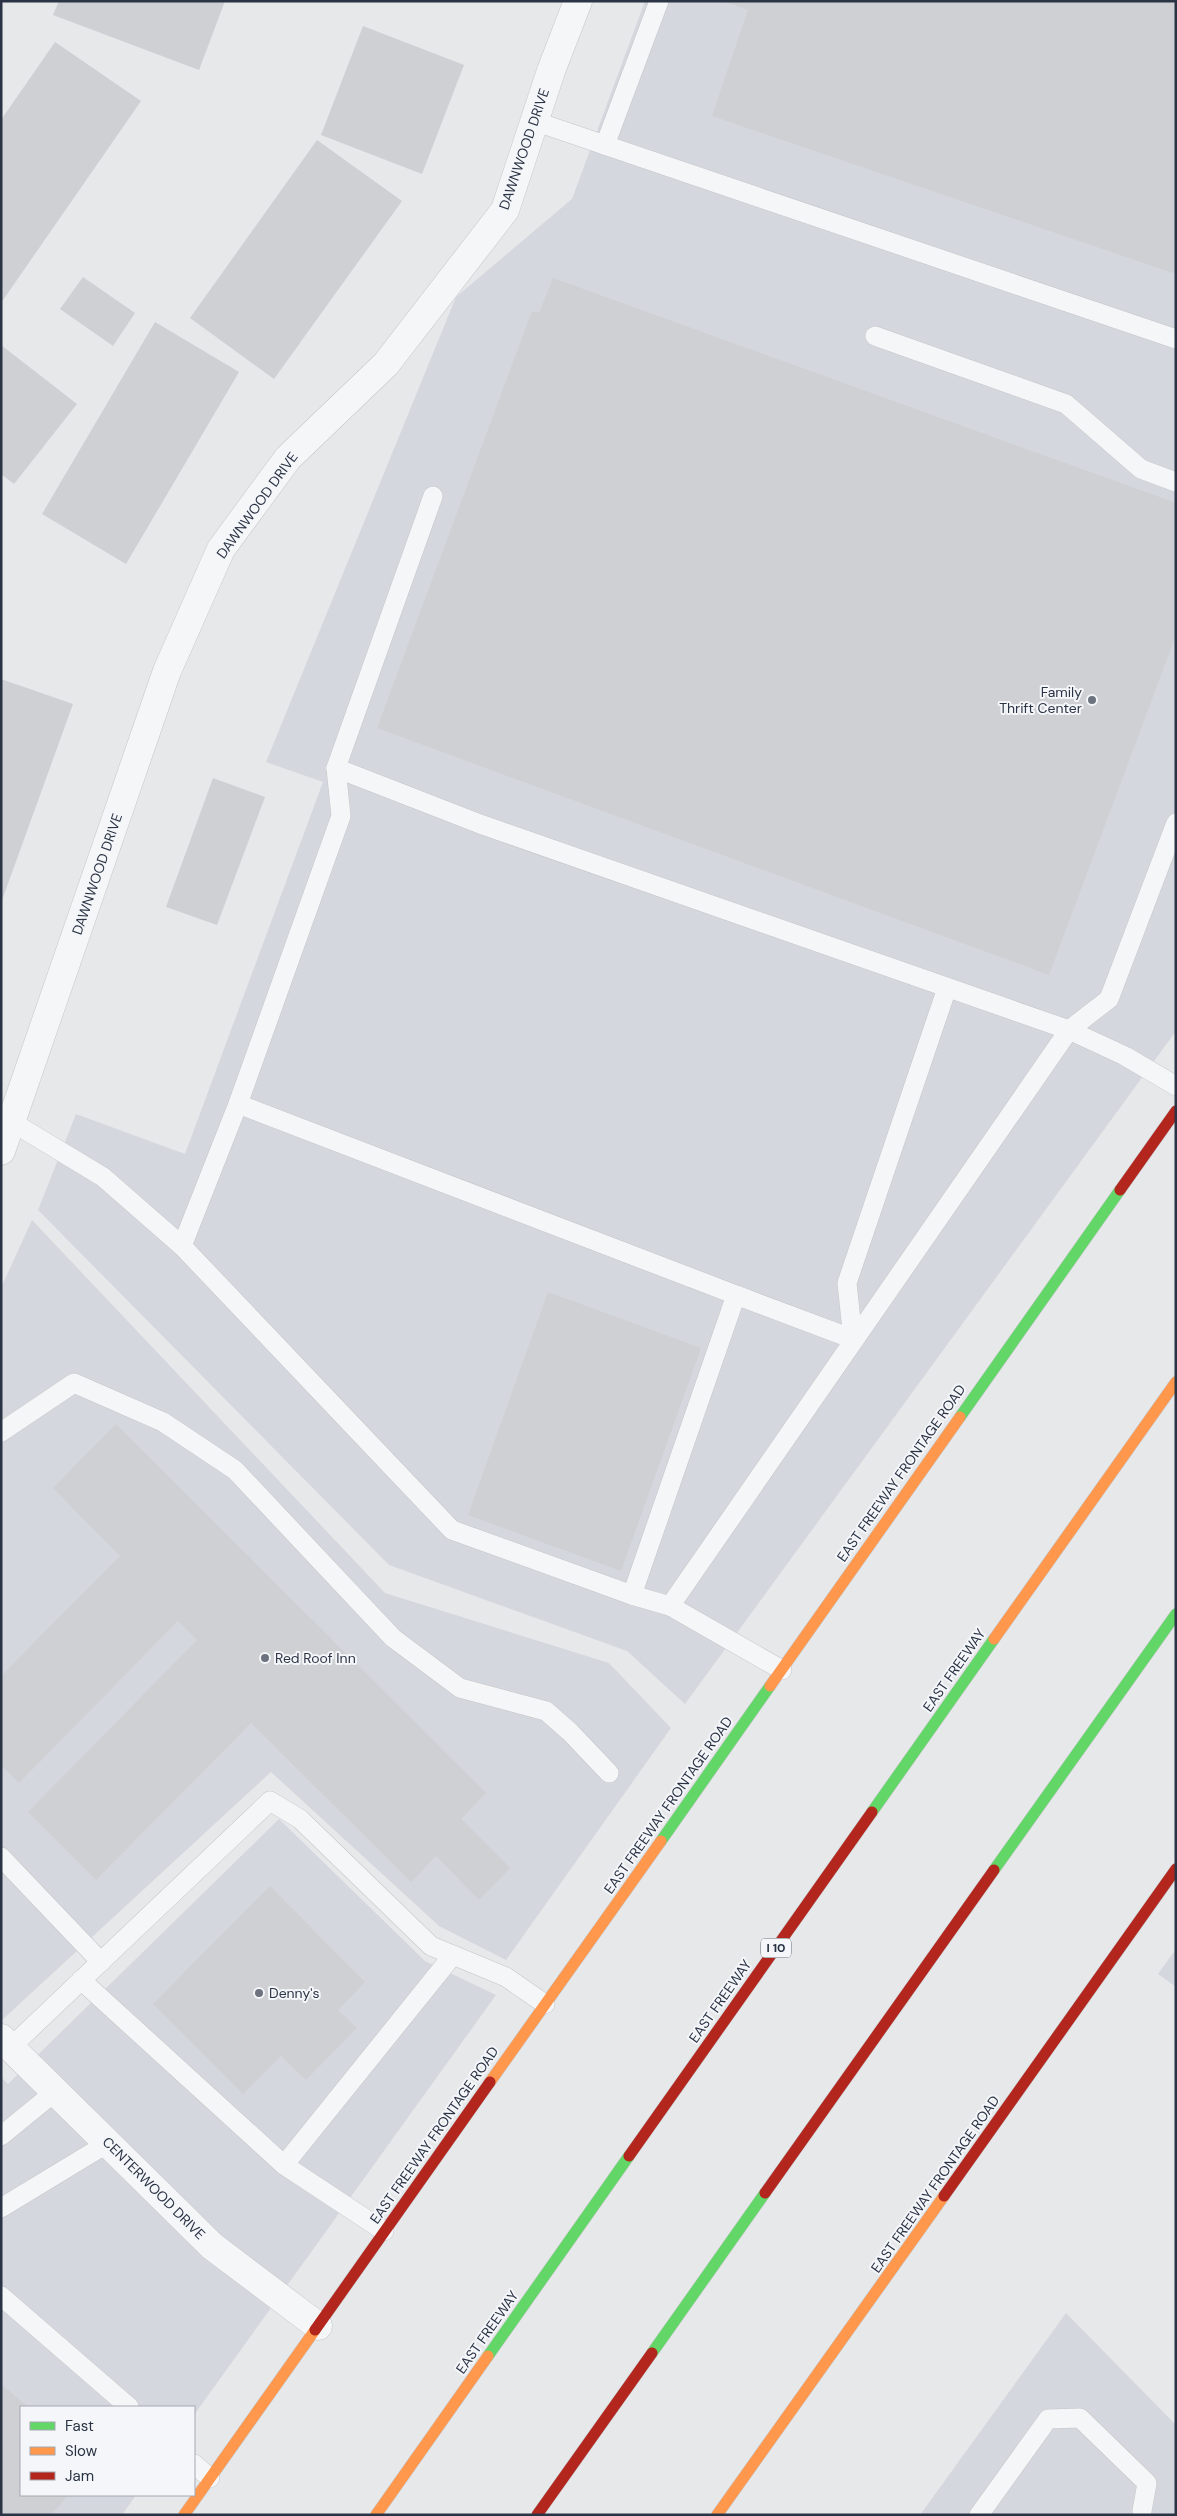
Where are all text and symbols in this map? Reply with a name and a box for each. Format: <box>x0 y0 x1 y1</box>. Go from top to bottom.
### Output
street label: DAWNWOOD DRIVE <box>495 86 553 212</box>
street label: DAWNWOOD DRIVE <box>212 448 302 562</box>
place label: Family Thrift Center <box>999 683 1082 717</box>
marker: Family Thrift Center <box>1086 694 1098 706</box>
street label: DAWNWOOD DRIVE <box>68 811 126 937</box>
street label: EAST FREEWAY FRONTAGE ROAD <box>833 1381 969 1565</box>
street label: EAST FREEWAY <box>919 1625 989 1715</box>
place label: Red Roof Inn <box>275 1649 356 1667</box>
marker: Red Roof Inn <box>259 1652 271 1664</box>
street label: EAST FREEWAY FRONTAGE ROAD <box>600 1713 736 1897</box>
road number: I 10 <box>761 1939 791 1958</box>
street label: EAST FREEWAY <box>685 1956 755 2046</box>
place label: Denny's <box>269 1984 319 2002</box>
marker: Denny's <box>253 1987 265 1999</box>
street label: EAST FREEWAY FRONTAGE ROAD <box>366 2043 502 2227</box>
street label: EAST FREEWAY FRONTAGE ROAD <box>867 2092 1003 2276</box>
street label: CENTERWOOD DRIVE <box>99 2133 209 2243</box>
street label: EAST FREEWAY <box>452 2287 522 2377</box>
legend <box>20 2406 195 2496</box>
text: Fast <box>65 2416 94 2436</box>
text: Slow <box>65 2441 98 2461</box>
text: Jam <box>65 2466 94 2486</box>

